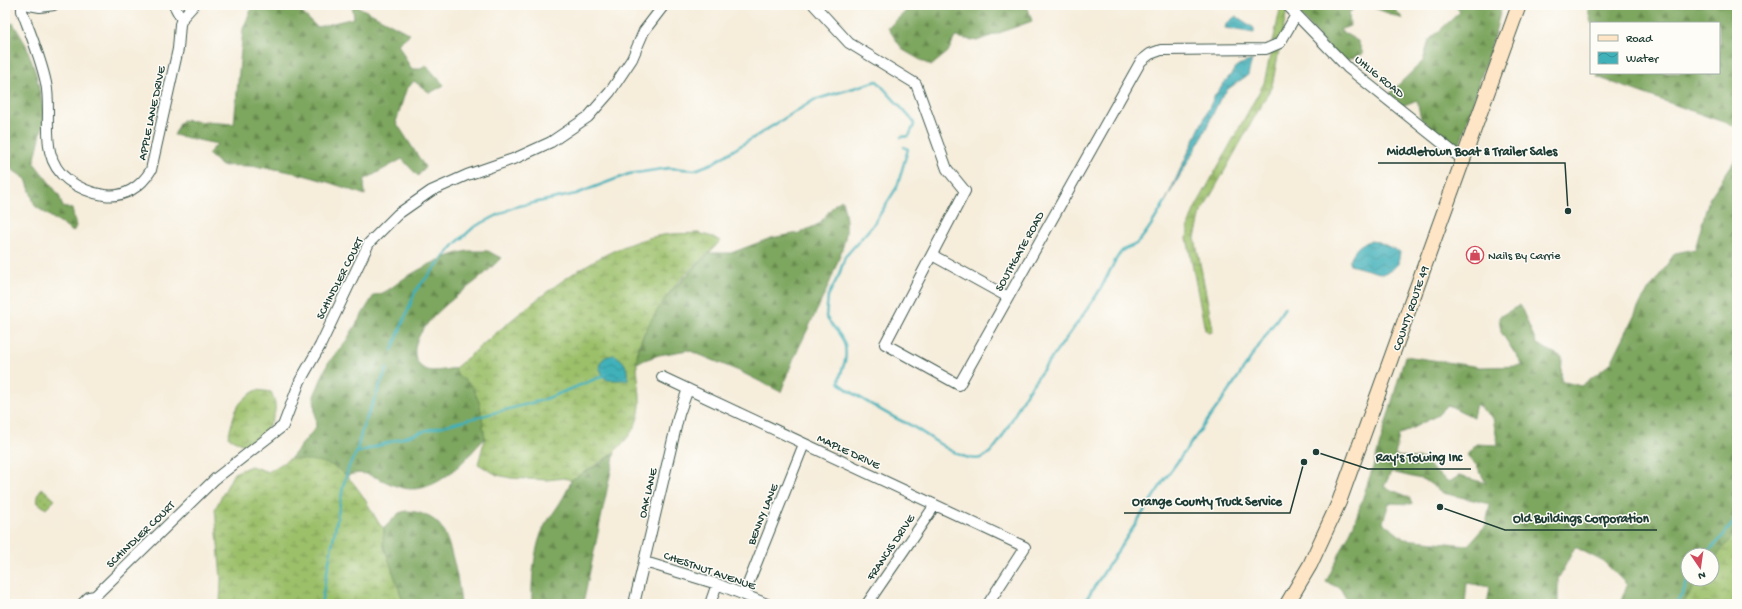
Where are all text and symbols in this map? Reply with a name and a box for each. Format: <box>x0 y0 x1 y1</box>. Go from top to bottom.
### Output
legend <box>1590 22 1720 74</box>
text: Road <box>1626 33 1653 47</box>
street label: UHLIG ROAD <box>1351 53 1407 102</box>
text: Water <box>1626 53 1660 67</box>
street label: APPLE LANE DRIVE <box>136 65 170 162</box>
callout: Middletown Boat & Trailer Sales <box>1378 138 1565 163</box>
text: Middletown Boat & Trailer Sales <box>1387 145 1559 160</box>
street label: SOUTHGATE ROAD <box>993 209 1049 294</box>
street label: SCHINDLER COURT <box>314 234 368 322</box>
shop icon: Nails By Carrie <box>1465 245 1485 265</box>
place label: Nails By Carrie <box>1488 250 1561 264</box>
street label: COUNTY ROUTE 49 <box>1391 264 1433 353</box>
street label: MAPLE DRIVE <box>814 432 882 474</box>
callout: Ray's Towing Inc <box>1368 444 1471 469</box>
text: Ray's Towing Inc <box>1375 451 1464 466</box>
street label: OAK LANE <box>636 467 662 520</box>
street label: BENNY LANE <box>745 482 783 548</box>
callout: Orange County Truck Service <box>1124 488 1290 513</box>
text: Orange County Truck Service <box>1132 495 1283 510</box>
street label: SCHINDLER COURT <box>104 498 180 572</box>
callout: Old Buildings Corporation <box>1505 505 1657 530</box>
street label: FRANCIS DRIVE <box>864 512 919 584</box>
text: Old Buildings Corporation <box>1513 512 1650 528</box>
north arrow <box>1680 547 1720 587</box>
street label: CHESTNUT AVENUE <box>661 550 758 594</box>
text: N <box>1697 568 1707 581</box>

